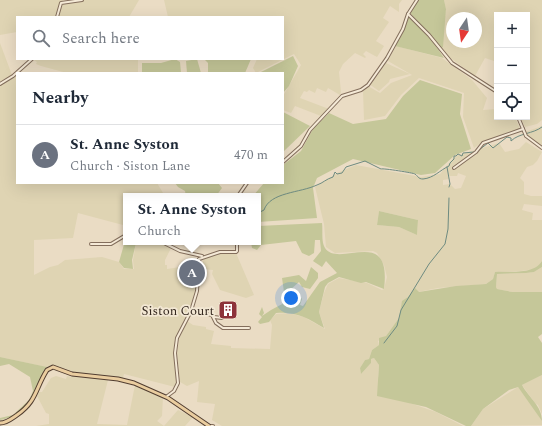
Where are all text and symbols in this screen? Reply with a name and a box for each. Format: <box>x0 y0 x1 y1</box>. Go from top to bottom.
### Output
north arrow <box>446 12 482 48</box>
map controls <box>494 12 530 120</box>
button: + <box>494 12 530 48</box>
search box <box>16 16 284 60</box>
icon: search <box>30 27 52 49</box>
text: Search here <box>62 27 140 50</box>
button: − <box>494 48 530 84</box>
button: locate <box>494 84 530 120</box>
text: Nearby <box>32 85 88 111</box>
text: St. Anne Syston <box>70 133 179 156</box>
text: A <box>40 145 50 165</box>
text: 470 m <box>234 145 268 165</box>
text: Church · Siston Lane <box>70 156 190 176</box>
popup <box>123 193 261 245</box>
text: St. Anne Syston <box>137 198 247 221</box>
text: Church <box>137 221 181 241</box>
pin: A <box>179 258 205 288</box>
your location <box>281 288 301 308</box>
building icon: Siston Court <box>217 299 239 321</box>
place label: Siston Court <box>142 301 214 321</box>

